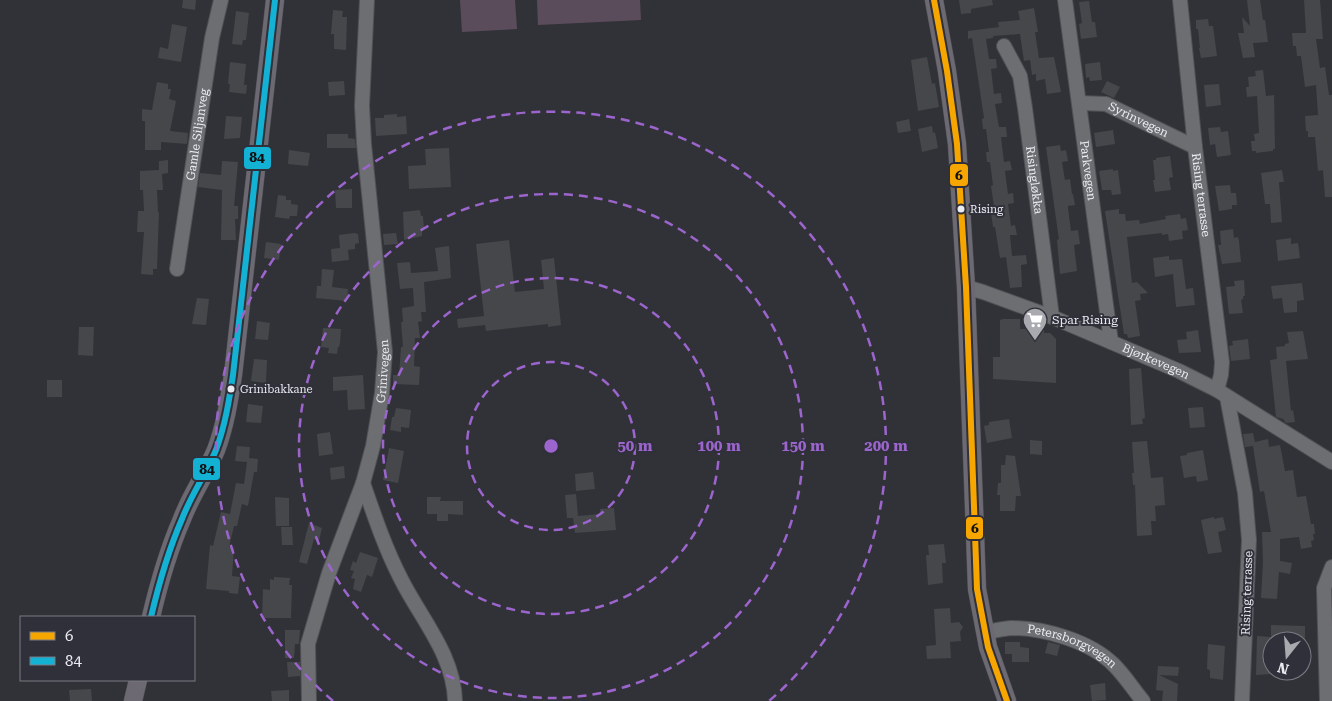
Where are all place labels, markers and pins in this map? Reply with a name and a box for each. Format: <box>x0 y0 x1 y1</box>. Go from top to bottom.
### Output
place label: Rising <box>970 203 1004 216</box>
marker: Rising <box>956 204 966 214</box>
supermarket icon: Spar Rising <box>1022 307 1048 341</box>
place label: Spar Rising <box>1052 313 1118 327</box>
place label: Grinibakkane <box>240 383 313 396</box>
marker: Grinibakkane <box>226 384 236 394</box>
centre of rings <box>542 437 560 455</box>

